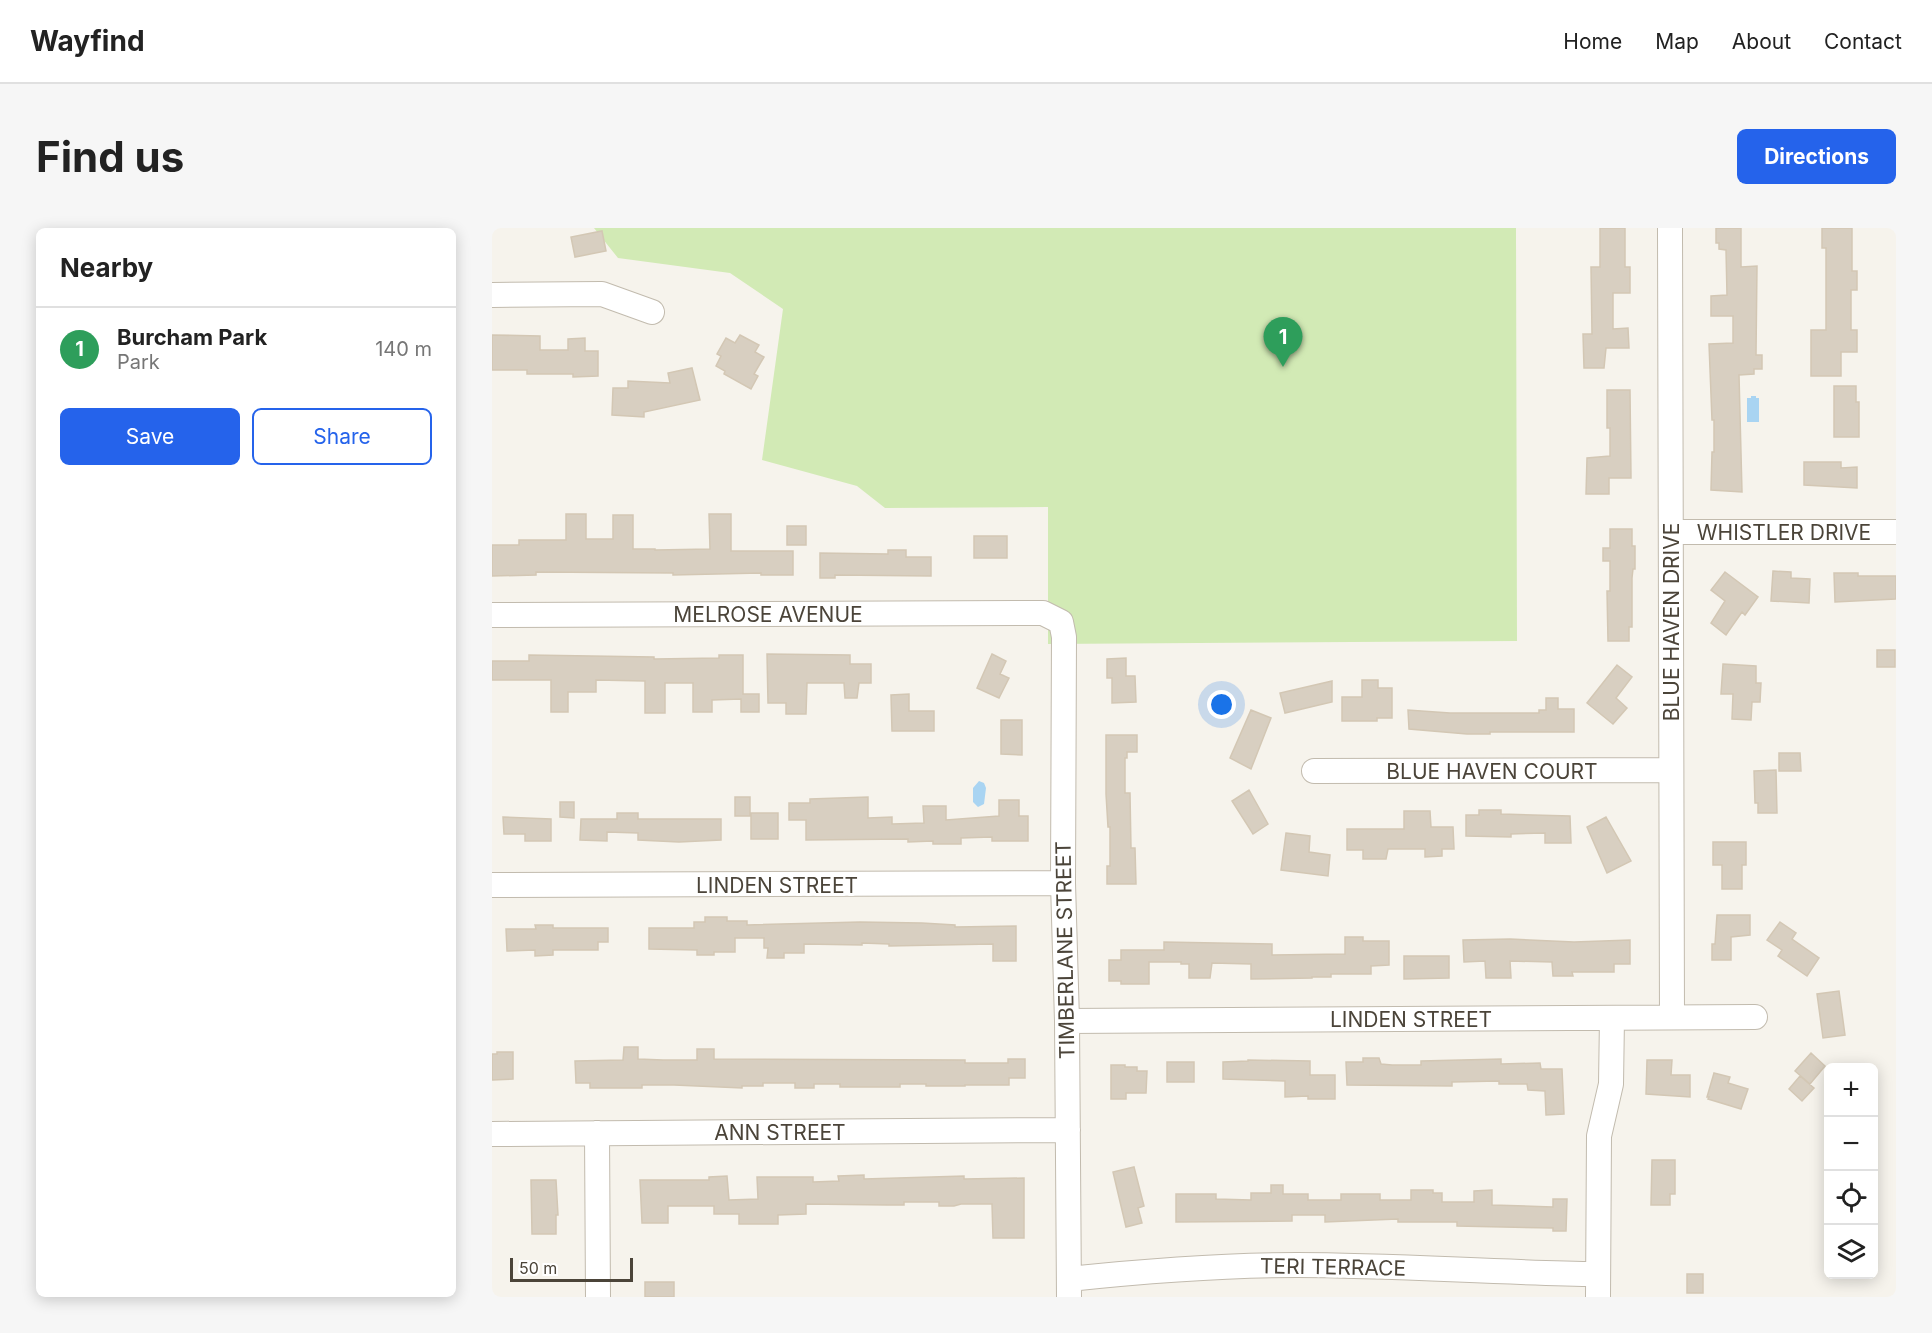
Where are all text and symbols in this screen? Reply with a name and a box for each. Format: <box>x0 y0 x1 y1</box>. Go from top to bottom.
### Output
text: Wayfind <box>30 24 145 58</box>
text: Home <box>1563 29 1622 54</box>
text: Map <box>1655 29 1699 54</box>
text: About <box>1732 29 1791 54</box>
text: Contact <box>1824 29 1902 54</box>
button: Directions <box>1737 129 1896 184</box>
text: Find us <box>36 131 184 182</box>
text: Nearby <box>60 252 153 283</box>
pin: 1 <box>1264 318 1302 367</box>
text: Burcham Park <box>117 324 267 350</box>
text: 1 <box>75 337 84 361</box>
text: 140 m <box>375 337 432 361</box>
text: Park <box>117 350 160 374</box>
button: Save <box>60 408 240 465</box>
button: Share <box>252 408 432 465</box>
street label: WHISTLER DRIVE <box>1697 520 1871 545</box>
street label: BLUE HAVEN DRIVE <box>1659 523 1684 721</box>
street label: MELROSE AVENUE <box>673 602 863 627</box>
your location <box>1207 690 1236 719</box>
street label: BLUE HAVEN COURT <box>1386 759 1598 784</box>
street label: TIMBERLANE STREET <box>1051 841 1079 1059</box>
street label: LINDEN STREET <box>696 873 858 898</box>
street label: LINDEN STREET <box>1330 1007 1492 1032</box>
map controls <box>1824 1063 1878 1279</box>
button: + <box>1824 1063 1878 1117</box>
button: − <box>1824 1117 1878 1171</box>
street label: ANN STREET <box>714 1120 846 1145</box>
button: locate <box>1824 1171 1878 1225</box>
button: layers <box>1824 1225 1878 1279</box>
street label: TERI TERRACE <box>1260 1253 1406 1281</box>
scale bar <box>510 1255 633 1282</box>
text: 50 m <box>519 1258 557 1278</box>

